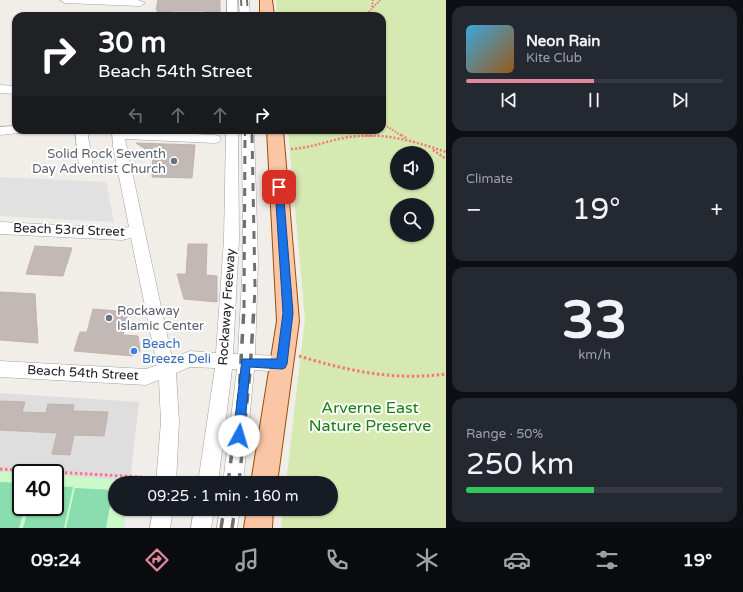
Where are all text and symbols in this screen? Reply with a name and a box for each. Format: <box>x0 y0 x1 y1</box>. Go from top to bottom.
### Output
text: 30 m <box>98 26 166 60</box>
icon: right <box>32 28 84 80</box>
text: Neon Rain <box>526 32 600 50</box>
text: Kite Club <box>526 50 582 66</box>
text: Beach 54th Street <box>98 60 253 82</box>
icon: previous <box>498 89 520 111</box>
icon: pause <box>583 89 605 111</box>
icon: next <box>669 89 691 111</box>
icon: left <box>125 104 147 126</box>
icon: ahead <box>167 104 189 126</box>
icon: ahead <box>209 104 231 126</box>
icon: right <box>251 104 273 126</box>
place label: Solid Rock Seventh Day Adventist Church <box>32 146 166 177</box>
map controls <box>390 146 434 242</box>
button: sound <box>390 146 434 190</box>
marker: Solid Rock Seventh Day Adventist Church <box>169 156 179 166</box>
pin <box>262 170 296 204</box>
text: Climate <box>466 171 513 187</box>
icon: arrive <box>268 176 290 198</box>
text: 19° <box>572 191 621 228</box>
text: − <box>466 197 482 223</box>
text: + <box>711 197 723 223</box>
button: search <box>390 198 434 242</box>
street label: Beach 53rd Street <box>13 220 125 240</box>
street label: Rockaway Freeway <box>215 248 239 366</box>
text: 33 <box>562 289 627 352</box>
place label: Rockaway Islamic Center <box>117 303 204 334</box>
marker: Rockaway Islamic Center <box>104 313 114 323</box>
place label: Beach Breeze Deli <box>142 336 211 367</box>
marker: Beach Breeze Deli <box>129 346 139 356</box>
text: km/h <box>578 347 611 363</box>
street label: Beach 54th Street <box>27 362 139 384</box>
park label: Arverne East Nature Preserve <box>309 398 431 436</box>
position arrow <box>218 415 260 457</box>
text: Range · 50% <box>466 426 543 442</box>
text: 250 km <box>466 446 574 483</box>
speed limit sign: 40 <box>12 464 64 516</box>
text: 09:25 · 1 min · 160 m <box>148 487 298 505</box>
icon: directions <box>143 546 171 574</box>
icon: music <box>233 546 261 574</box>
icon: phone <box>323 546 351 574</box>
icon: climate <box>413 546 441 574</box>
icon: car <box>503 546 531 574</box>
icon: filters <box>593 546 621 574</box>
text: 09:24 <box>31 549 81 571</box>
text: 19° <box>683 549 712 571</box>

